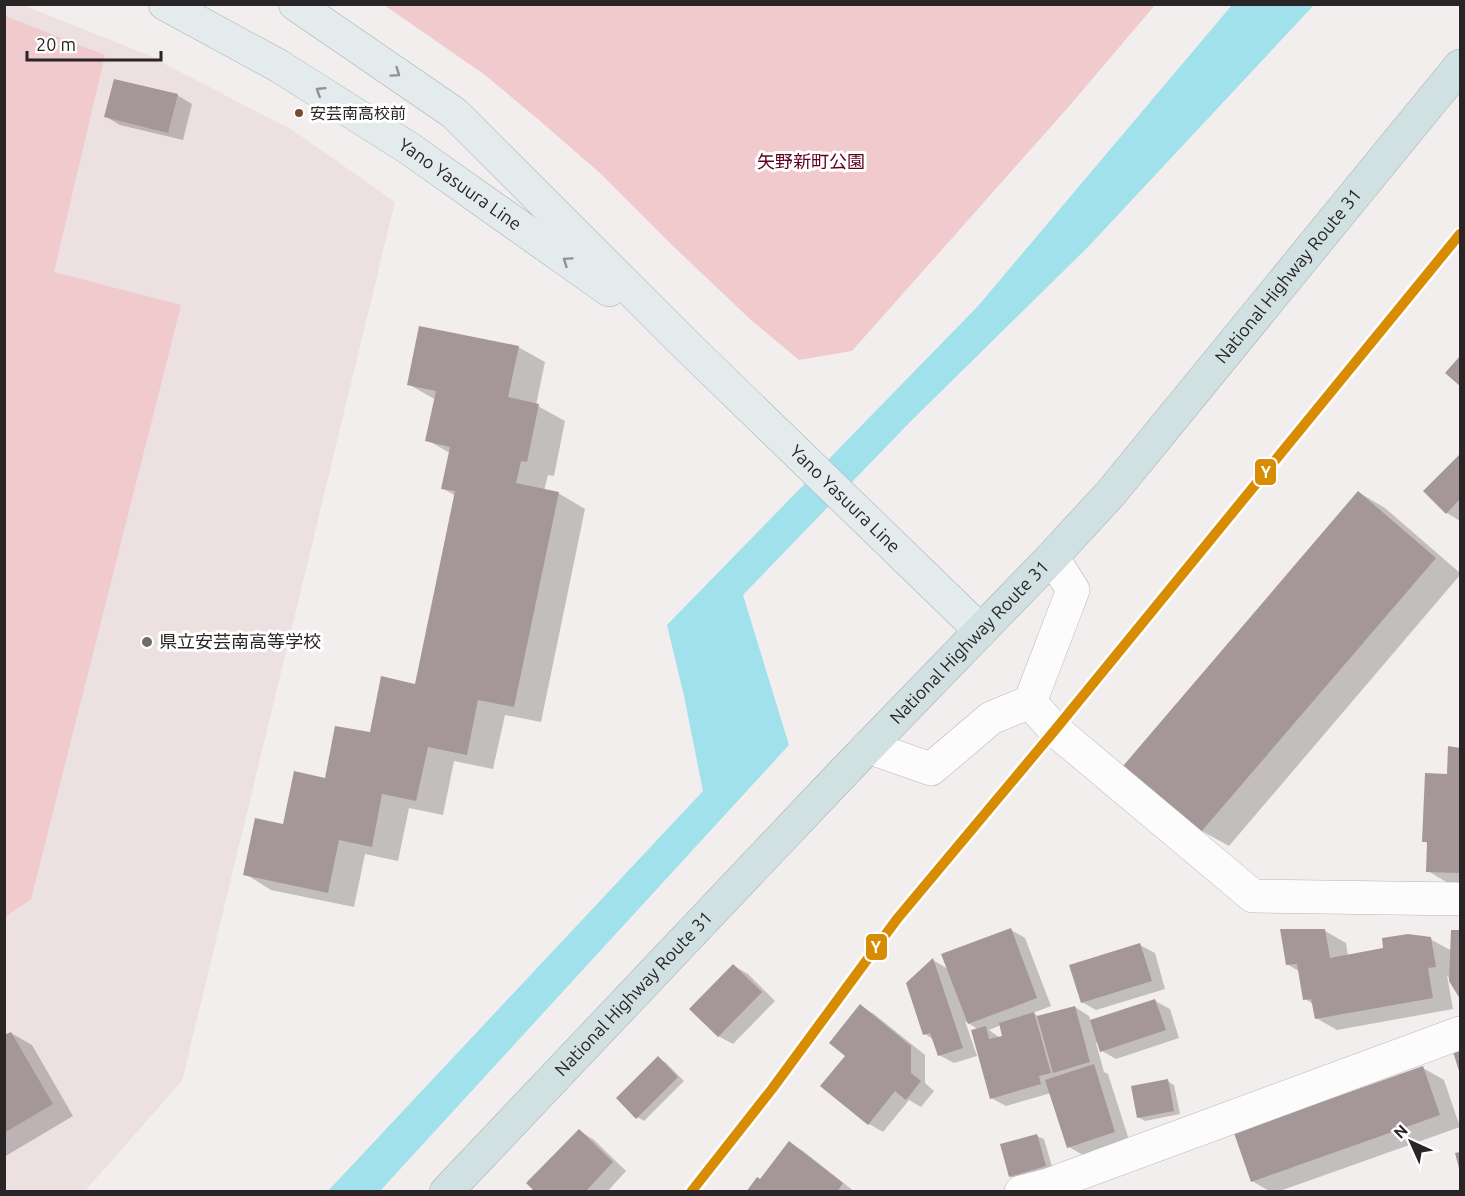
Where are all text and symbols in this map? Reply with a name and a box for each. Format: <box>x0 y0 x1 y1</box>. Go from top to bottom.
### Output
scale bar <box>27 24 160 62</box>
text: 20 m <box>36 34 76 54</box>
one-way arrow <box>389 66 400 77</box>
one-way arrow <box>316 87 326 99</box>
place label: 安芸南高校前 <box>310 104 406 122</box>
marker: 安芸南高校前 <box>293 107 305 119</box>
street label: Yano Yasuura Line <box>395 134 526 234</box>
park label: 矢野新町公園 <box>757 151 865 171</box>
street label: National Highway Route 31 <box>1210 184 1365 367</box>
one-way arrow <box>563 257 574 268</box>
street label: Yano Yasuura Line <box>786 440 905 556</box>
line badge: Y <box>1254 458 1277 486</box>
text: Y <box>1261 463 1272 481</box>
street label: National Highway Route 31 <box>885 556 1052 727</box>
place label: 県立安芸南高等学校 <box>159 631 321 651</box>
marker: 県立安芸南高等学校 <box>140 635 154 649</box>
street label: National Highway Route 31 <box>550 907 716 1080</box>
line badge: Y <box>865 933 888 961</box>
text: Y <box>871 938 882 956</box>
north arrow <box>1381 1112 1441 1172</box>
text: N <box>1390 1121 1411 1142</box>

